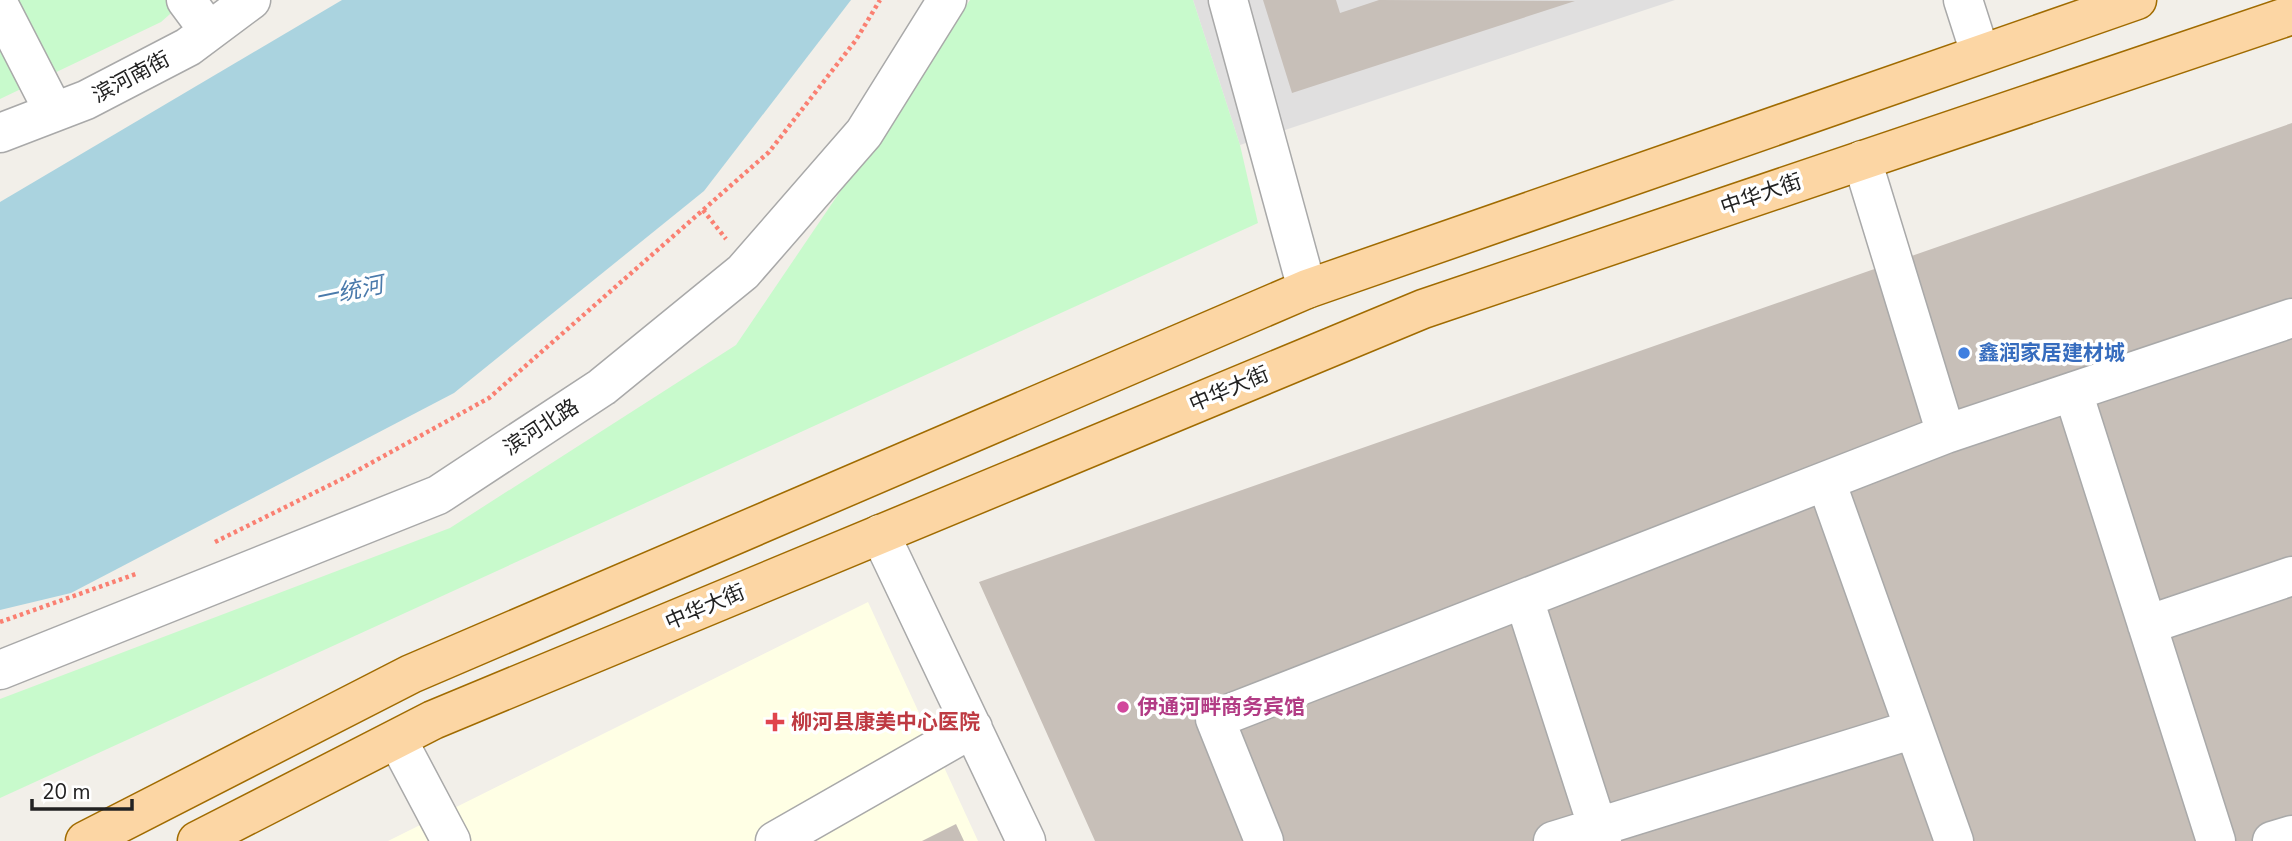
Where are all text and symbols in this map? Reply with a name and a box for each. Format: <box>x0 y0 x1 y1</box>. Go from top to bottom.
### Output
street label: 滨河南街 <box>87 45 175 109</box>
street label: 中华大街 <box>1717 167 1805 221</box>
water label: 一统河 <box>312 268 390 314</box>
place label: 鑫润家居建材城 <box>1978 339 2125 367</box>
marker: 鑫润家居建材城 <box>1956 345 1972 361</box>
street label: 中华大街 <box>1185 360 1273 418</box>
street label: 滨河北路 <box>498 392 584 462</box>
street label: 中华大街 <box>661 578 749 636</box>
place label: 伊通河畔商务宾馆 <box>1137 693 1305 721</box>
marker: 伊通河畔商务宾馆 <box>1115 699 1131 715</box>
place label: 柳河县康美中心医院 <box>791 708 980 736</box>
marker: 柳河县康美中心医院 <box>765 712 785 732</box>
scale bar <box>32 768 131 812</box>
text: 20 m <box>42 778 91 806</box>

